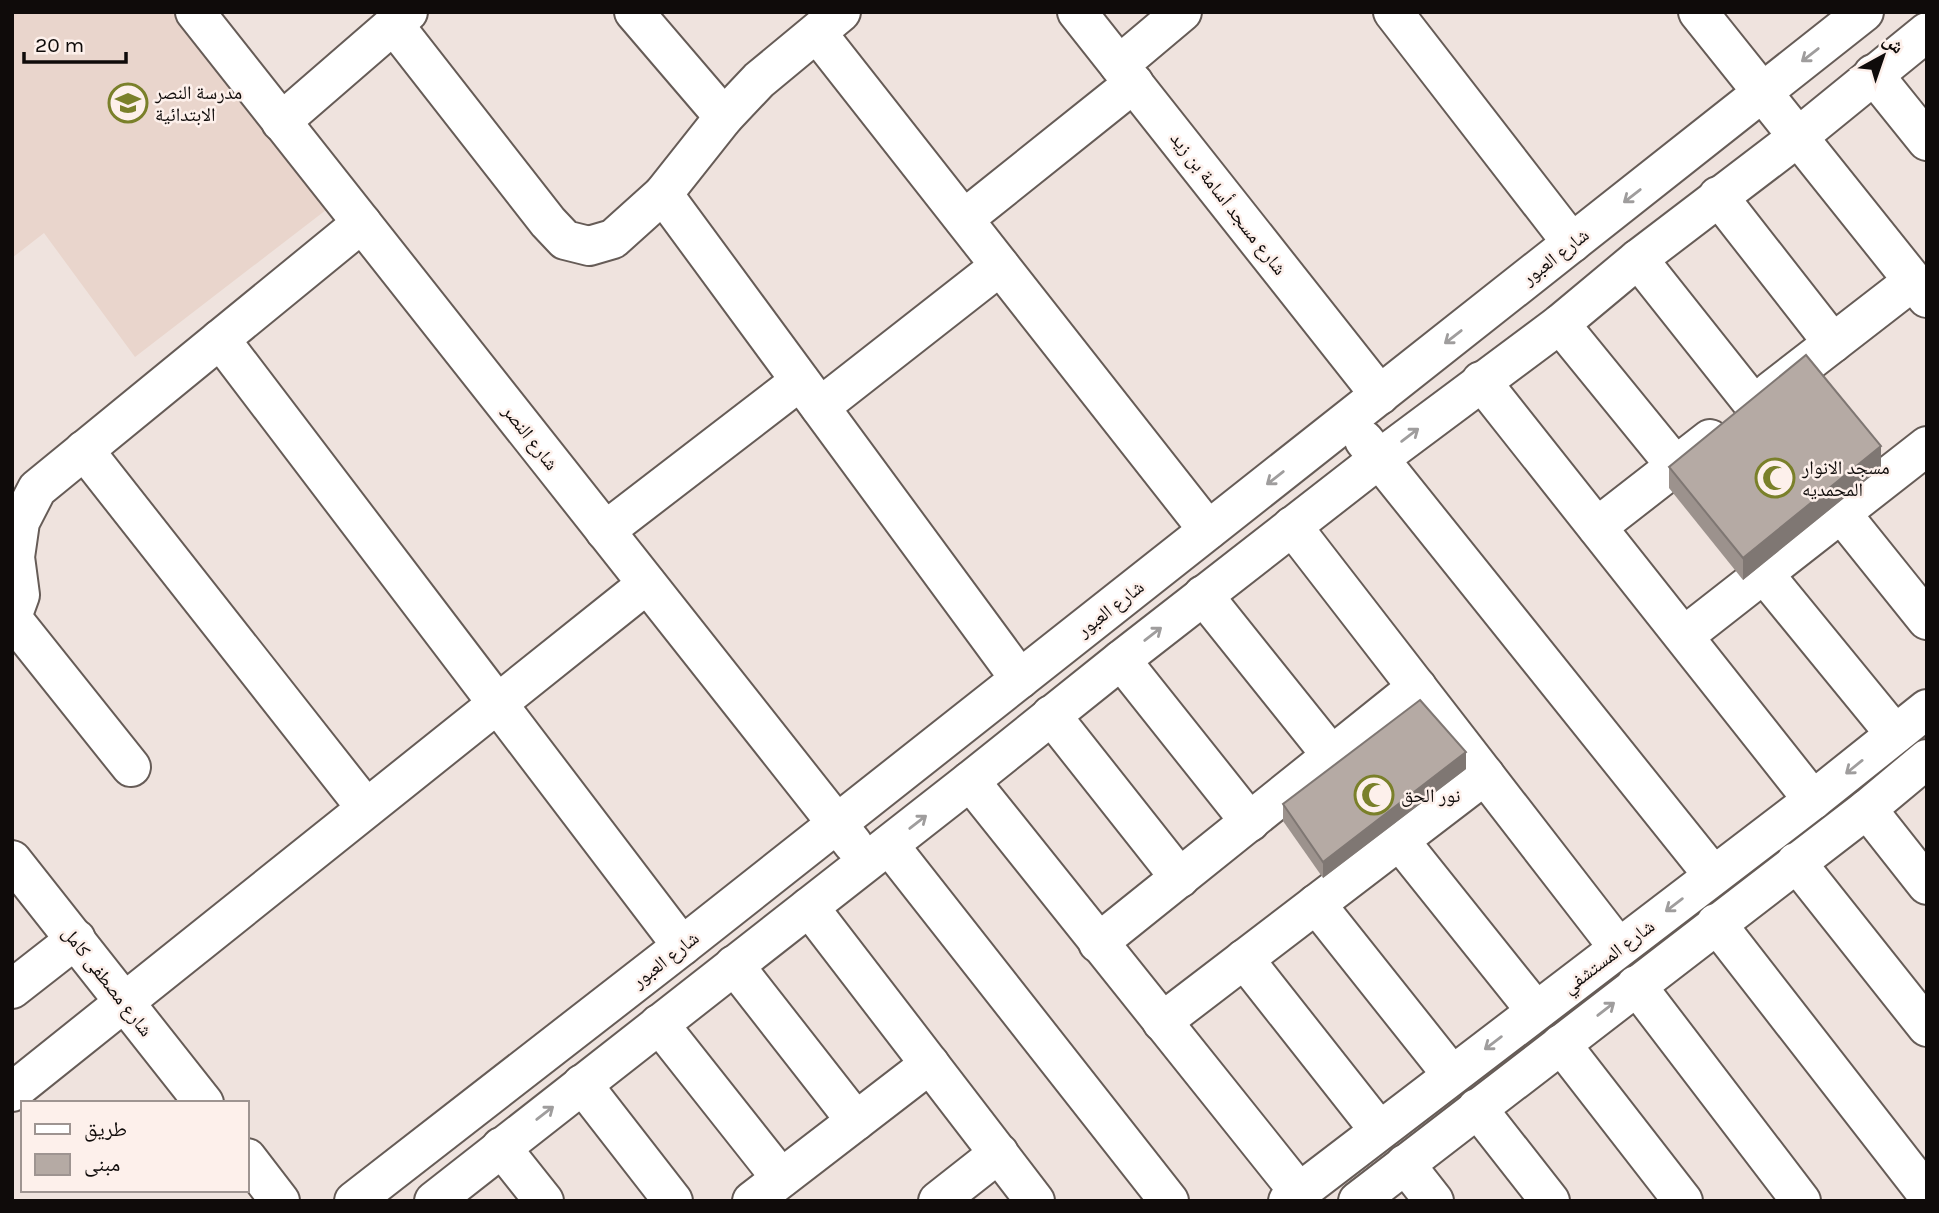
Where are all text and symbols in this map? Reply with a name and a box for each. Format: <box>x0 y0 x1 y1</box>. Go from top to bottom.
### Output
scale bar <box>24 21 126 65</box>
north arrow <box>1848 21 1918 91</box>
text: ش <box>1878 29 1908 59</box>
text: 20 m <box>35 33 84 57</box>
one-way arrow <box>1801 47 1820 62</box>
school or university icon: مدرسة النصر الابتدائية <box>107 82 149 124</box>
place label: مدرسة النصر الابتدائية <box>154 82 242 126</box>
street label: شارع مسجد أسامة بن زيد <box>1166 127 1291 279</box>
one-way arrow <box>1623 188 1641 203</box>
street label: شارع العبور <box>1517 224 1593 290</box>
one-way arrow <box>1445 329 1463 344</box>
street label: شارع النصر <box>497 400 563 475</box>
one-way arrow <box>1401 428 1420 443</box>
mosque icon: مسجد الانوار المحمديه <box>1754 457 1796 499</box>
place label: مسجد الانوار المحمديه <box>1801 457 1890 501</box>
one-way arrow <box>1266 470 1284 485</box>
street label: شارع العبور <box>1072 576 1148 642</box>
one-way arrow <box>1143 627 1162 642</box>
one-way arrow <box>1846 759 1864 774</box>
mosque icon: نور الحق <box>1353 774 1395 816</box>
place label: نور الحق <box>1401 785 1460 807</box>
one-way arrow <box>908 814 926 830</box>
one-way arrow <box>1665 898 1684 913</box>
street label: شارع المستشفي <box>1558 915 1661 1002</box>
street label: شارع مصطفى كامل <box>57 922 157 1041</box>
street label: شارع العبور <box>627 927 703 993</box>
one-way arrow <box>1596 1001 1614 1016</box>
one-way arrow <box>1484 1036 1503 1051</box>
legend <box>21 1101 248 1192</box>
one-way arrow <box>536 1105 554 1120</box>
text: طريق <box>84 1117 127 1142</box>
text: مبنى <box>84 1152 120 1177</box>

